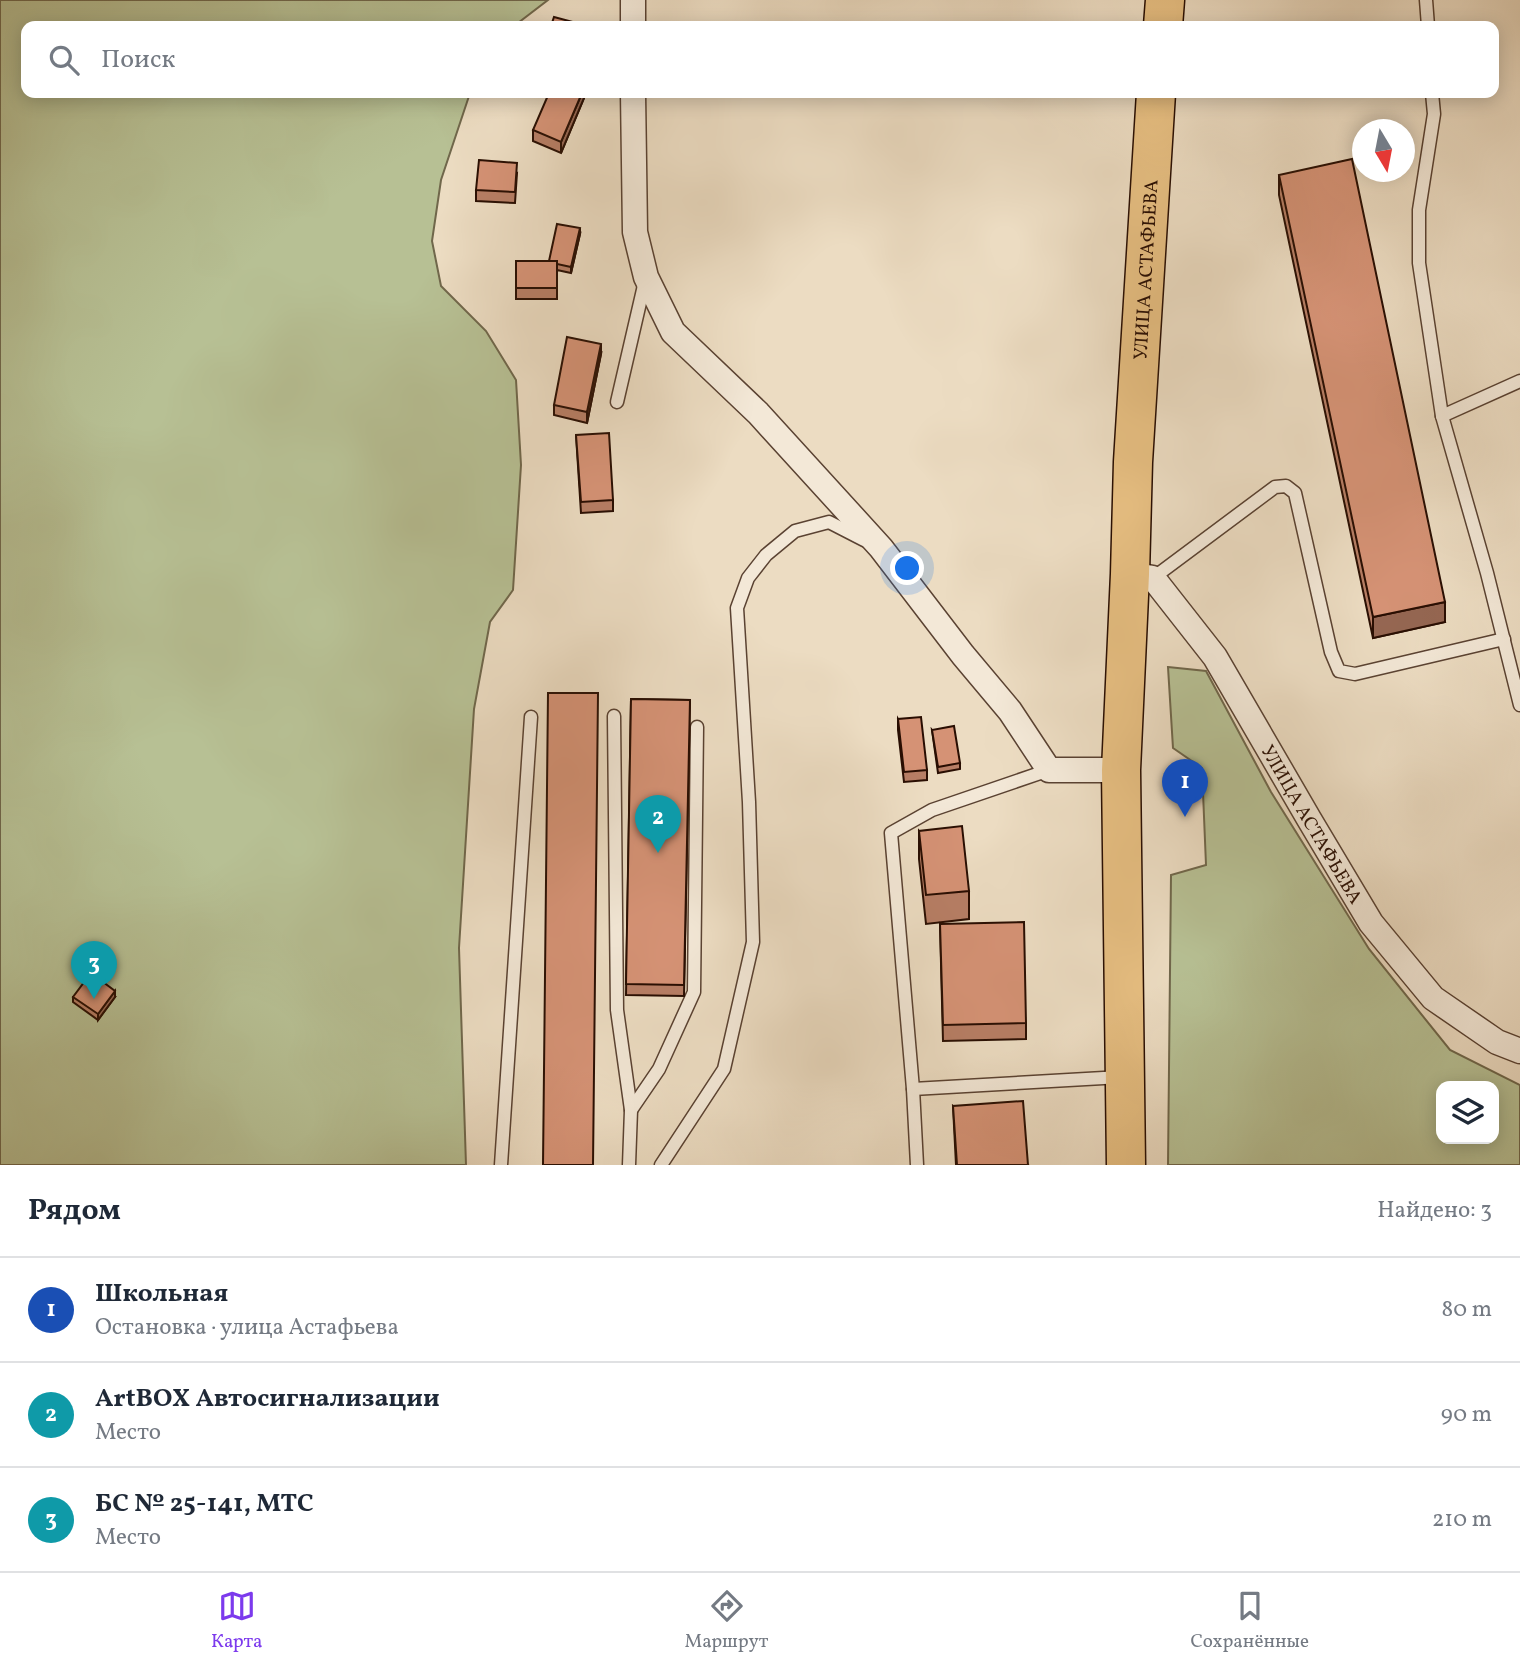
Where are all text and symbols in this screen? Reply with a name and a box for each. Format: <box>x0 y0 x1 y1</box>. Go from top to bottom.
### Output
search box <box>21 21 1499 98</box>
icon: search <box>45 41 83 79</box>
text: Поиск <box>101 42 175 78</box>
north arrow <box>1352 119 1415 182</box>
street label: УЛИЦА АСТАФЬЕВА <box>1128 179 1166 361</box>
your location <box>890 551 924 585</box>
street label: УЛИЦА АСТАФЬЕВА <box>1254 741 1368 909</box>
pin: 1 <box>1162 759 1208 817</box>
pin: 2 <box>635 795 681 853</box>
pin: 3 <box>71 941 117 999</box>
map controls <box>1436 1081 1499 1144</box>
button: layers <box>1436 1081 1499 1144</box>
text: Рядом <box>28 1190 121 1232</box>
text: Найдено: 3 <box>1377 1195 1492 1227</box>
text: Школьная <box>95 1276 228 1312</box>
text: 1 <box>46 1294 56 1326</box>
text: 80 m <box>1442 1294 1492 1326</box>
text: Остановка · улица Астафьева <box>95 1312 399 1344</box>
text: ArtBOX Автосигнализации <box>95 1381 440 1417</box>
text: 2 <box>45 1399 57 1431</box>
text: 90 m <box>1441 1399 1492 1431</box>
text: Место <box>95 1417 161 1449</box>
text: БС № 25-141, МТС <box>95 1486 314 1522</box>
text: 3 <box>45 1504 57 1536</box>
text: 210 m <box>1432 1504 1492 1536</box>
text: Место <box>95 1522 161 1554</box>
tab: Карта <box>211 1587 263 1655</box>
tab: Маршрут <box>685 1587 768 1655</box>
tab: Сохранённые <box>1190 1587 1309 1655</box>

